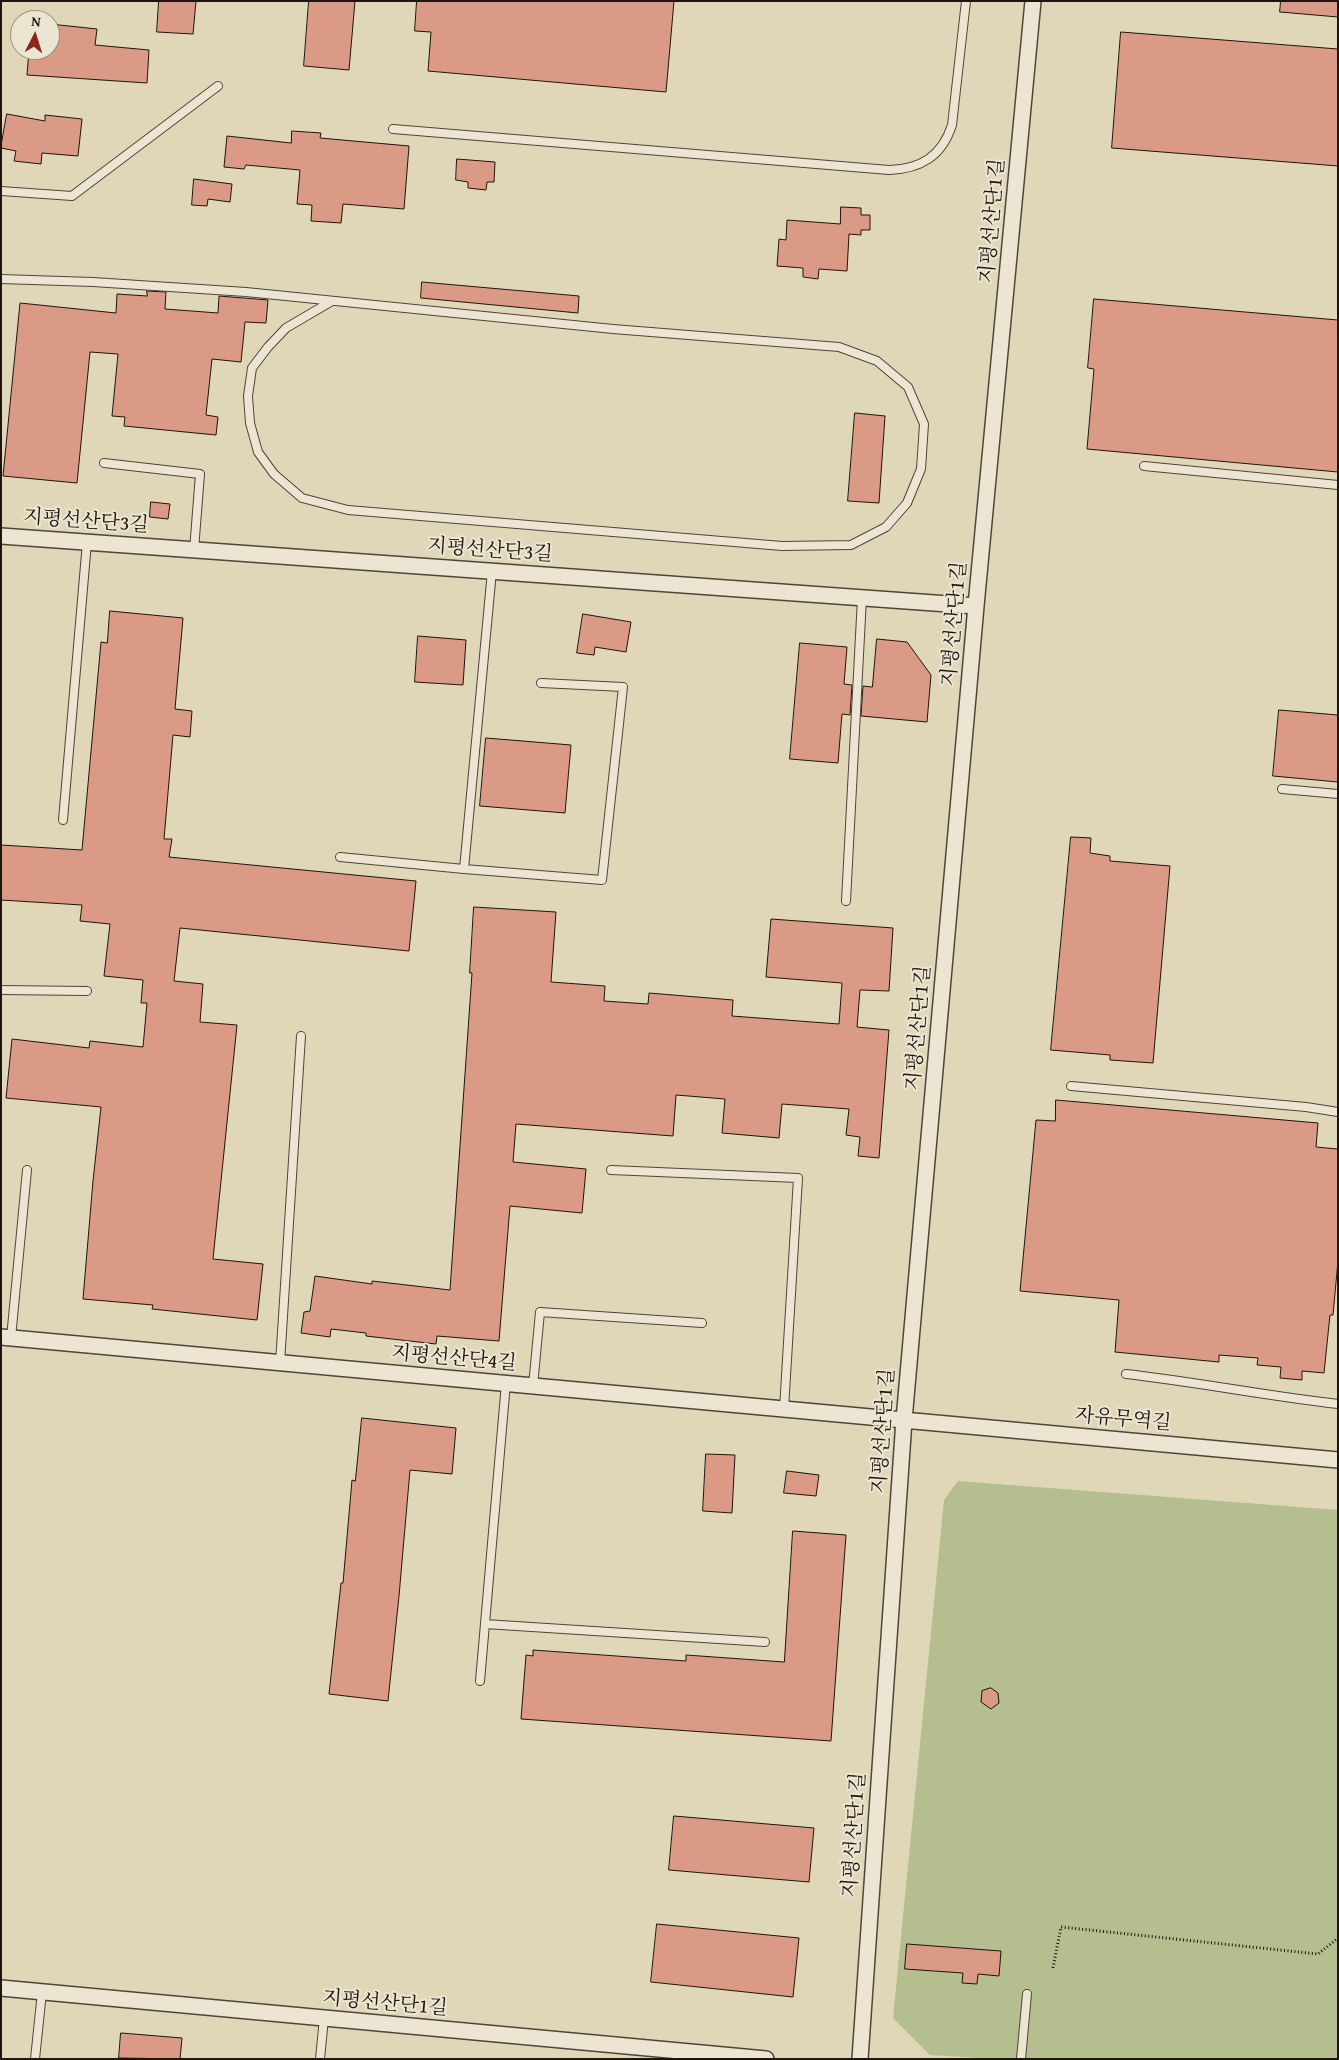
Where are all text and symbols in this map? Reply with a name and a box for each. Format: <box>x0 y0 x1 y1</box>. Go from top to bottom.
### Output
north arrow <box>10 10 60 60</box>
text: N <box>31 11 42 31</box>
street label: 지평선산단1길 <box>976 157 1010 285</box>
street label: 지평선산단3길 <box>23 506 149 538</box>
street label: 지평선산단3길 <box>427 535 553 567</box>
street label: 지평선산단1길 <box>938 560 972 688</box>
street label: 지평선산단1길 <box>902 964 936 1092</box>
street label: 지평선산단4길 <box>390 1342 518 1376</box>
street label: 지평선산단1길 <box>868 1368 900 1494</box>
street label: 자유무역길 <box>1074 1404 1172 1436</box>
street label: 지평선산단1길 <box>839 1772 871 1898</box>
street label: 지평선산단1길 <box>321 1987 449 2021</box>

